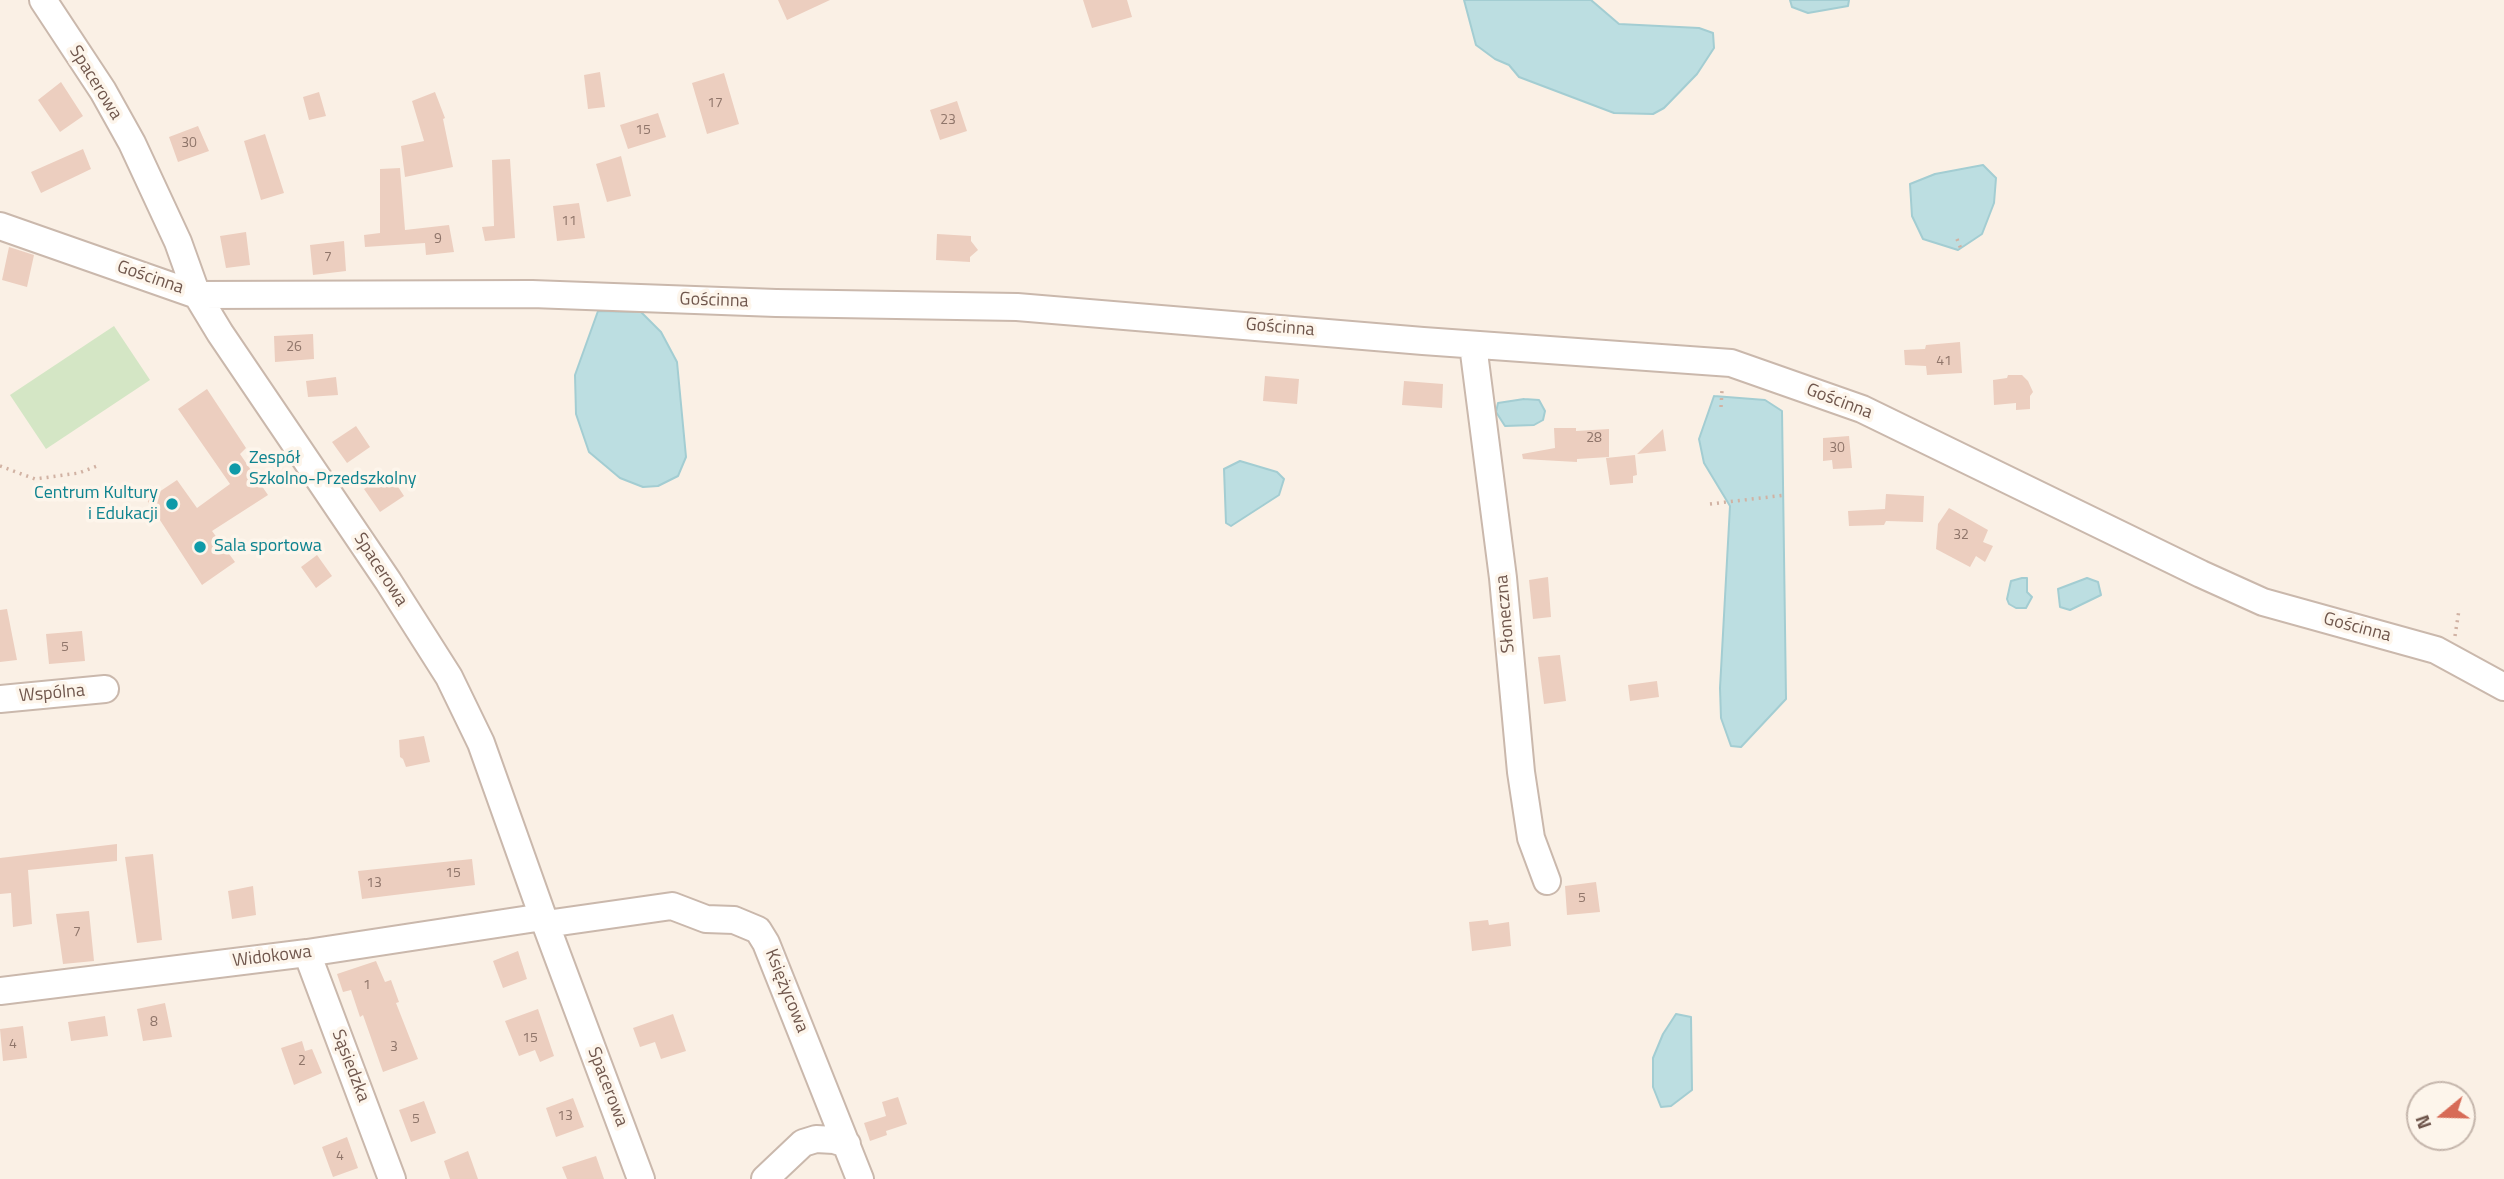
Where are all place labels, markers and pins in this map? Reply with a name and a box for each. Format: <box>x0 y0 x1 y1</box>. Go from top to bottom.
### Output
place label: Zespół Szkolno-Przedszkolny <box>249 448 417 490</box>
marker: Zespół Szkolno-Przedszkolny <box>227 461 243 477</box>
place label: Centrum Kultury i Edukacji <box>34 483 158 526</box>
marker: Centrum Kultury i Edukacji <box>164 496 180 512</box>
place label: Sala sportowa <box>214 536 322 558</box>
marker: Sala sportowa <box>192 539 208 555</box>

